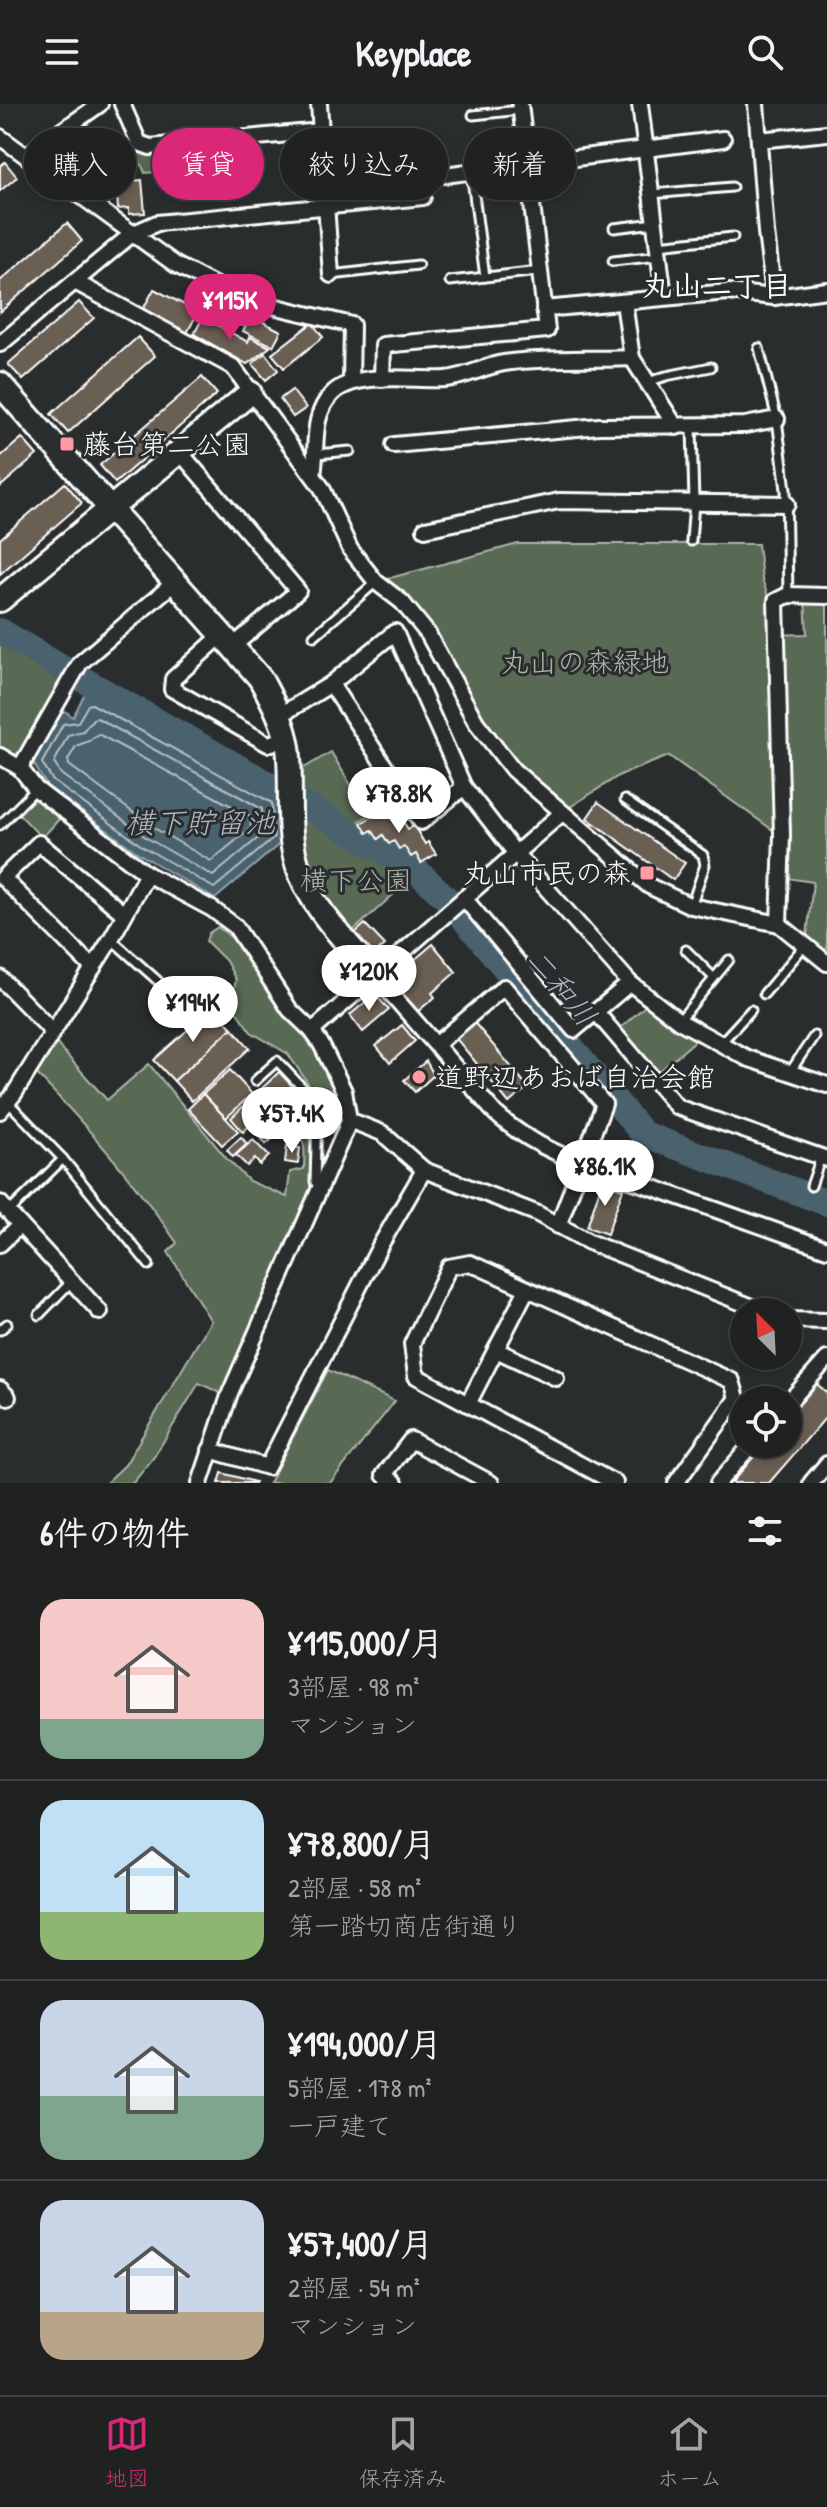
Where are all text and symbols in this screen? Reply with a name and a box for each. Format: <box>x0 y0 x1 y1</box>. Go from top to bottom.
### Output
text: Keyplace <box>356 28 471 77</box>
icon: menu <box>40 30 84 74</box>
icon: search <box>743 30 787 74</box>
chip: 購入 <box>24 128 136 200</box>
chip: 賃貸 <box>152 128 264 200</box>
chip: 絞り込み <box>280 128 448 200</box>
chip: 新着 <box>464 128 576 200</box>
district label: 丸山二丁目 <box>642 265 792 305</box>
pin: ¥115K <box>174 274 286 342</box>
text: ¥115K <box>202 282 258 317</box>
place label: 藤台第二公園 <box>83 425 251 463</box>
marker: 藤台第二公園 <box>58 435 76 453</box>
park label: 丸山の森緑地 <box>501 643 669 681</box>
pin: ¥78.8K <box>334 767 464 835</box>
text: ¥78.8K <box>366 775 432 810</box>
water label: 横下貯留池 <box>125 802 276 842</box>
place label: 丸山市民の森 <box>463 854 631 892</box>
park label: 横下公園 <box>300 861 412 899</box>
marker: 丸山市民の森 <box>638 864 656 882</box>
water label: 二和川 <box>518 940 606 1034</box>
pin: ¥120K <box>313 945 425 1013</box>
text: ¥120K <box>340 953 398 988</box>
pin: ¥194K <box>137 976 249 1044</box>
text: ¥194K <box>166 984 220 1019</box>
place label: 道野辺あおば自治会館 <box>435 1058 715 1096</box>
marker: 道野辺あおば自治会館 <box>410 1068 428 1086</box>
pin: ¥57.4K <box>227 1087 357 1155</box>
text: ¥57.4K <box>260 1095 324 1130</box>
pin: ¥86.1K <box>540 1140 670 1208</box>
text: ¥86.1K <box>574 1148 636 1183</box>
north arrow <box>730 1298 802 1370</box>
map controls <box>730 1298 802 1458</box>
button: locate <box>730 1386 802 1458</box>
icon: filters <box>743 1509 787 1553</box>
text: 6件の物件 <box>40 1510 190 1556</box>
text: ¥115,000/月 <box>288 1620 444 1666</box>
icon: home <box>104 1631 200 1727</box>
text: 3部屋 · 98 m² <box>288 1669 419 1704</box>
text: マンション <box>288 1707 417 1742</box>
text: ¥78,800/月 <box>288 1821 436 1867</box>
icon: home <box>104 1832 200 1928</box>
text: 2部屋 · 58 m² <box>288 1870 421 1905</box>
text: 第一踏切商店街通り <box>288 1908 522 1943</box>
text: ¥194,000/月 <box>288 2021 442 2067</box>
icon: home <box>104 2032 200 2128</box>
text: 5部屋 · 178 m² <box>288 2070 431 2105</box>
text: 一戸建て <box>288 2108 392 2143</box>
text: ¥57,400/月 <box>288 2221 433 2267</box>
icon: home <box>104 2232 200 2328</box>
text: 2部屋 · 54 m² <box>288 2270 420 2305</box>
text: マンション <box>288 2308 417 2343</box>
tab: 地図 <box>105 2412 149 2493</box>
tab: 保存済み <box>359 2412 447 2493</box>
tab: ホーム <box>657 2412 722 2493</box>

